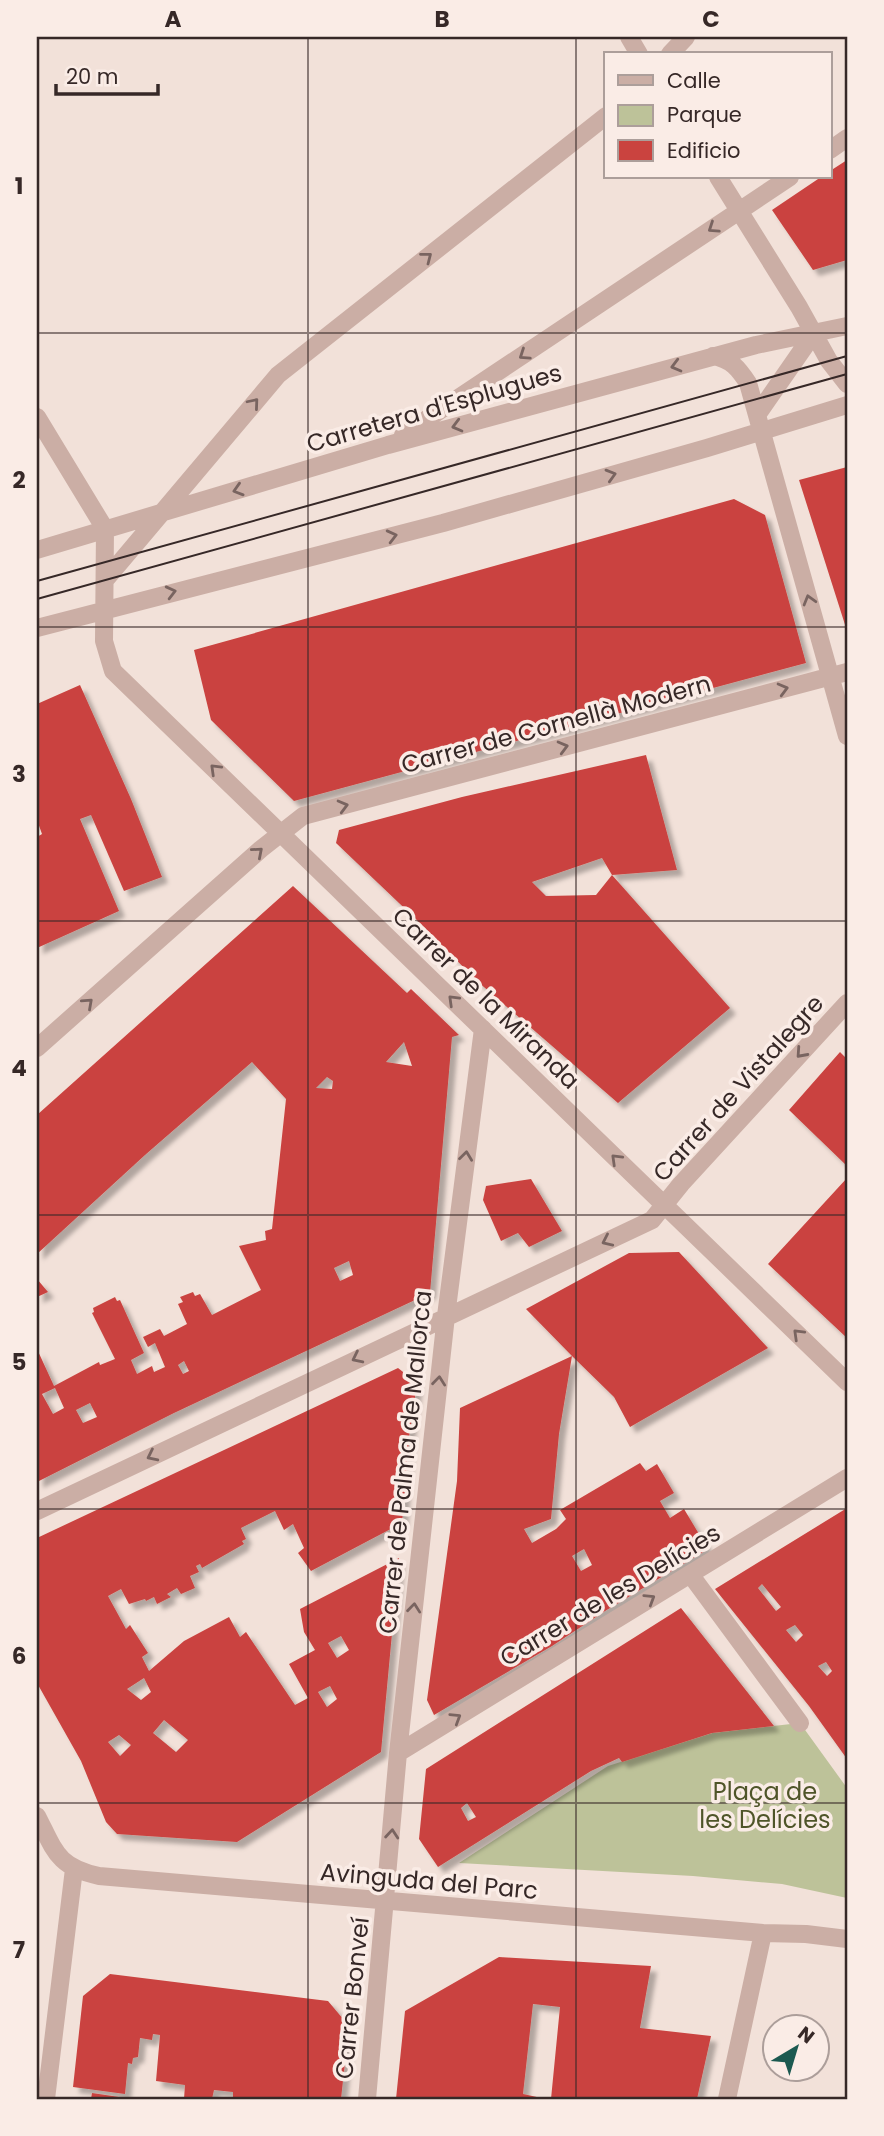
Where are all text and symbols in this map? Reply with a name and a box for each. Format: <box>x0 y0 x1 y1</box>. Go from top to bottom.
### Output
text: A <box>165 3 182 35</box>
text: B <box>434 3 450 35</box>
text: C <box>702 3 720 35</box>
scale bar <box>56 52 158 96</box>
legend <box>604 52 832 178</box>
text: 20 m <box>66 62 119 91</box>
text: Calle <box>667 66 721 95</box>
text: Parque <box>667 100 742 129</box>
text: Edificio <box>667 136 741 165</box>
text: 1 <box>15 170 23 202</box>
one-way arrow <box>708 220 721 233</box>
one-way arrow <box>419 253 432 265</box>
one-way arrow <box>519 347 532 359</box>
street label: Carretera d'Esplugues <box>303 356 565 460</box>
one-way arrow <box>670 358 682 373</box>
one-way arrow <box>246 399 258 412</box>
one-way arrow <box>451 418 463 432</box>
text: 2 <box>12 464 26 496</box>
one-way arrow <box>605 469 617 484</box>
one-way arrow <box>233 481 245 496</box>
one-way arrow <box>385 530 397 544</box>
one-way arrow <box>165 586 177 600</box>
one-way arrow <box>802 594 817 606</box>
street label: Carrer de Cornellà Modern <box>397 667 715 781</box>
one-way arrow <box>776 683 788 697</box>
one-way arrow <box>556 741 568 756</box>
text: 3 <box>12 758 26 790</box>
one-way arrow <box>210 764 223 777</box>
one-way arrow <box>337 799 349 814</box>
one-way arrow <box>250 848 263 860</box>
street label: Carrer de la Miranda <box>385 900 587 1096</box>
street label: Carrer de Vistalegre <box>645 987 831 1189</box>
one-way arrow <box>448 996 461 1009</box>
one-way arrow <box>80 999 93 1011</box>
one-way arrow <box>797 1045 810 1058</box>
text: 4 <box>11 1052 27 1084</box>
one-way arrow <box>459 1150 474 1161</box>
one-way arrow <box>611 1154 624 1167</box>
one-way arrow <box>602 1233 614 1247</box>
street label: Carrer de Palma de Mallorca <box>371 1289 439 1635</box>
one-way arrow <box>793 1330 806 1343</box>
text: 5 <box>12 1346 26 1378</box>
one-way arrow <box>352 1350 364 1364</box>
one-way arrow <box>431 1376 446 1387</box>
one-way arrow <box>146 1448 159 1462</box>
street label: Carrer de les Delícies <box>494 1516 726 1674</box>
one-way arrow <box>642 1594 655 1607</box>
one-way arrow <box>406 1602 421 1613</box>
text: 6 <box>12 1640 26 1672</box>
one-way arrow <box>448 1713 461 1726</box>
park label: Plaça de les Delícies <box>699 1775 831 1836</box>
one-way arrow <box>384 1828 399 1839</box>
street label: Avinguda del Parc <box>319 1855 539 1907</box>
street label: Carrer Bonveí <box>327 1915 377 2081</box>
text: 7 <box>13 1934 25 1966</box>
north arrow <box>762 2014 832 2084</box>
text: N <box>792 2020 820 2050</box>

